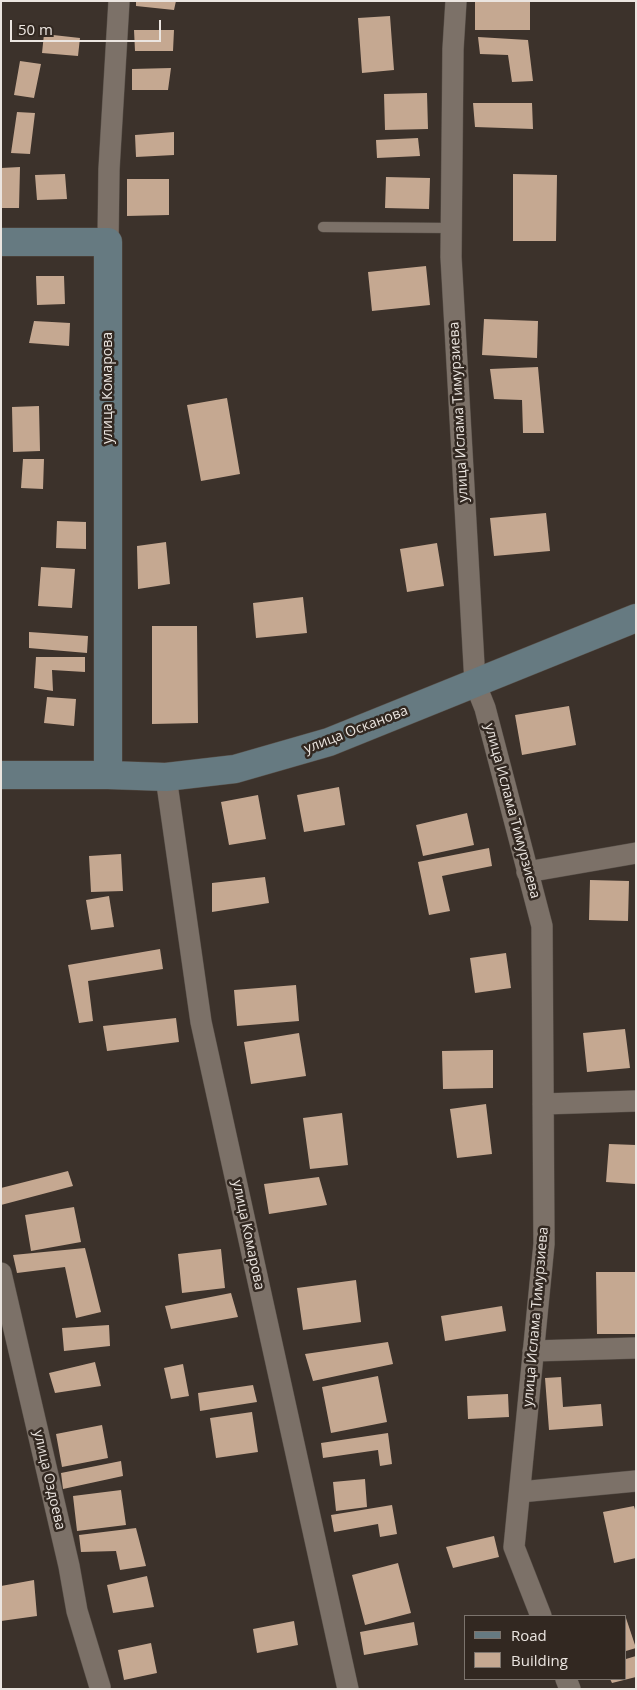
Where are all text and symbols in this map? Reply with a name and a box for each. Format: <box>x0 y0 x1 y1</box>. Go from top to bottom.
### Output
scale bar <box>12 10 164 42</box>
text: 50 m <box>18 19 53 39</box>
street label: улица Ислама Тимурзиева <box>446 321 472 503</box>
street label: улица Комарова <box>100 332 116 444</box>
street label: улица Осканова <box>302 702 410 758</box>
street label: улица Ислама Тимурзиева <box>480 722 544 900</box>
street label: улица Комарова <box>228 1179 268 1291</box>
street label: улица Ислама Тимурзиева <box>520 1226 552 1408</box>
street label: улица Оздоева <box>29 1428 69 1532</box>
legend <box>464 1615 627 1680</box>
text: Road <box>511 1625 547 1645</box>
text: Building <box>511 1650 568 1670</box>

